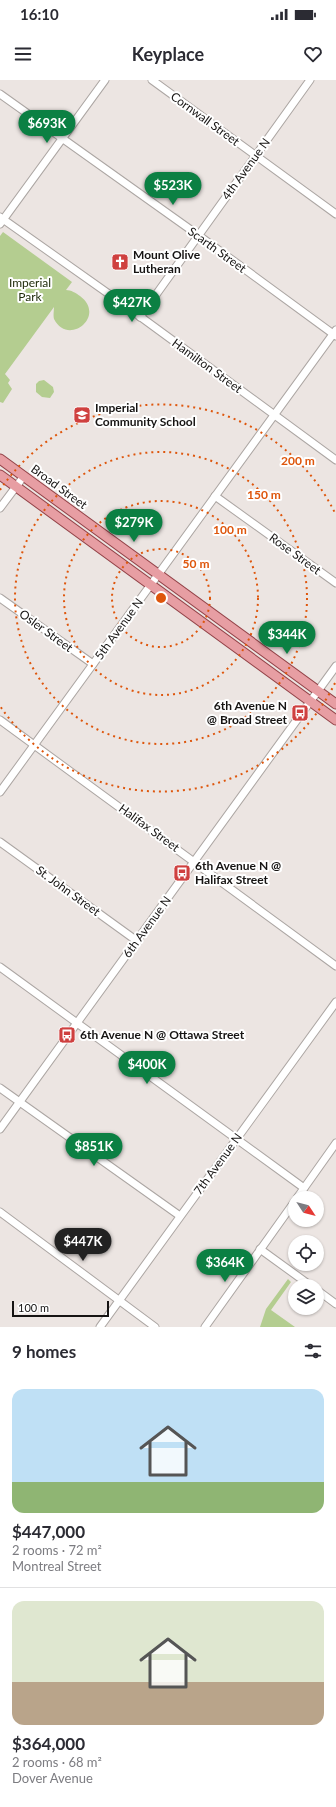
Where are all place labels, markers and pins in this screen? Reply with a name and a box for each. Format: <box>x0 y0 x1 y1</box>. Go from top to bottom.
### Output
pin: $693K <box>19 110 75 144</box>
pin: $523K <box>145 172 201 206</box>
place label: Mount Olive Lutheran <box>133 247 201 276</box>
church icon: Mount Olive Lutheran <box>110 252 130 272</box>
pin: $427K <box>104 289 160 323</box>
place label: Imperial Community School <box>95 400 196 429</box>
school or university icon: Imperial Community School <box>72 405 92 425</box>
pin: $279K <box>106 509 162 543</box>
centre of rings <box>154 591 168 605</box>
pin: $344K <box>259 621 315 655</box>
place label: 6th Avenue N @ Broad Street <box>207 698 288 727</box>
bus stop icon: 6th Avenue N @ Broad Street <box>290 703 310 723</box>
place label: 6th Avenue N @ Halifax Street <box>195 858 281 887</box>
bus stop icon: 6th Avenue N @ Halifax Street <box>172 863 192 883</box>
bus stop icon: 6th Avenue N @ Ottawa Street <box>57 1025 77 1045</box>
place label: 6th Avenue N @ Ottawa Street <box>80 1027 245 1042</box>
pin: $400K <box>119 1051 175 1085</box>
pin: $851K <box>66 1133 122 1167</box>
pin: $447K <box>55 1228 111 1262</box>
pin: $364K <box>197 1249 253 1283</box>

